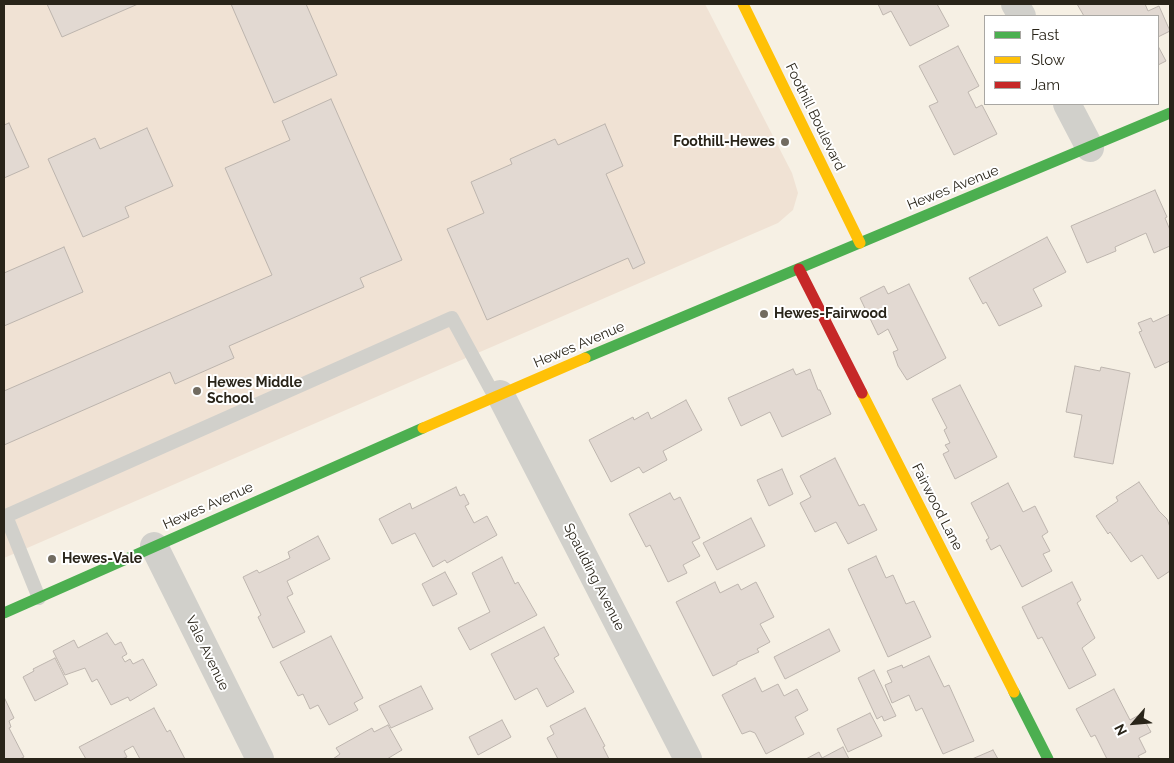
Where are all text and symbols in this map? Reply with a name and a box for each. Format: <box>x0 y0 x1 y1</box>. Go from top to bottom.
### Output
legend <box>984 15 1159 105</box>
text: Fast <box>1031 26 1059 44</box>
text: Slow <box>1031 51 1065 69</box>
street label: Foothill Boulevard <box>782 60 848 174</box>
text: Jam <box>1031 76 1060 94</box>
place label: Foothill-Hewes <box>673 134 775 150</box>
marker: Foothill-Hewes <box>779 136 791 148</box>
street label: Hewes Avenue <box>905 162 1001 214</box>
place label: Hewes-Fairwood <box>774 306 887 322</box>
marker: Hewes-Fairwood <box>758 308 770 320</box>
street label: Hewes Avenue <box>531 318 627 372</box>
place label: Hewes Middle School <box>207 375 302 408</box>
marker: Hewes Middle School <box>191 385 203 397</box>
street label: Fairwood Lane <box>908 461 966 553</box>
street label: Hewes Avenue <box>160 479 256 533</box>
street label: Spaulding Avenue <box>560 521 628 633</box>
place label: Hewes-Vale <box>62 551 142 567</box>
marker: Hewes-Vale <box>46 553 58 565</box>
street label: Vale Avenue <box>182 613 232 693</box>
north arrow <box>1109 698 1159 748</box>
text: N <box>1111 721 1130 738</box>

